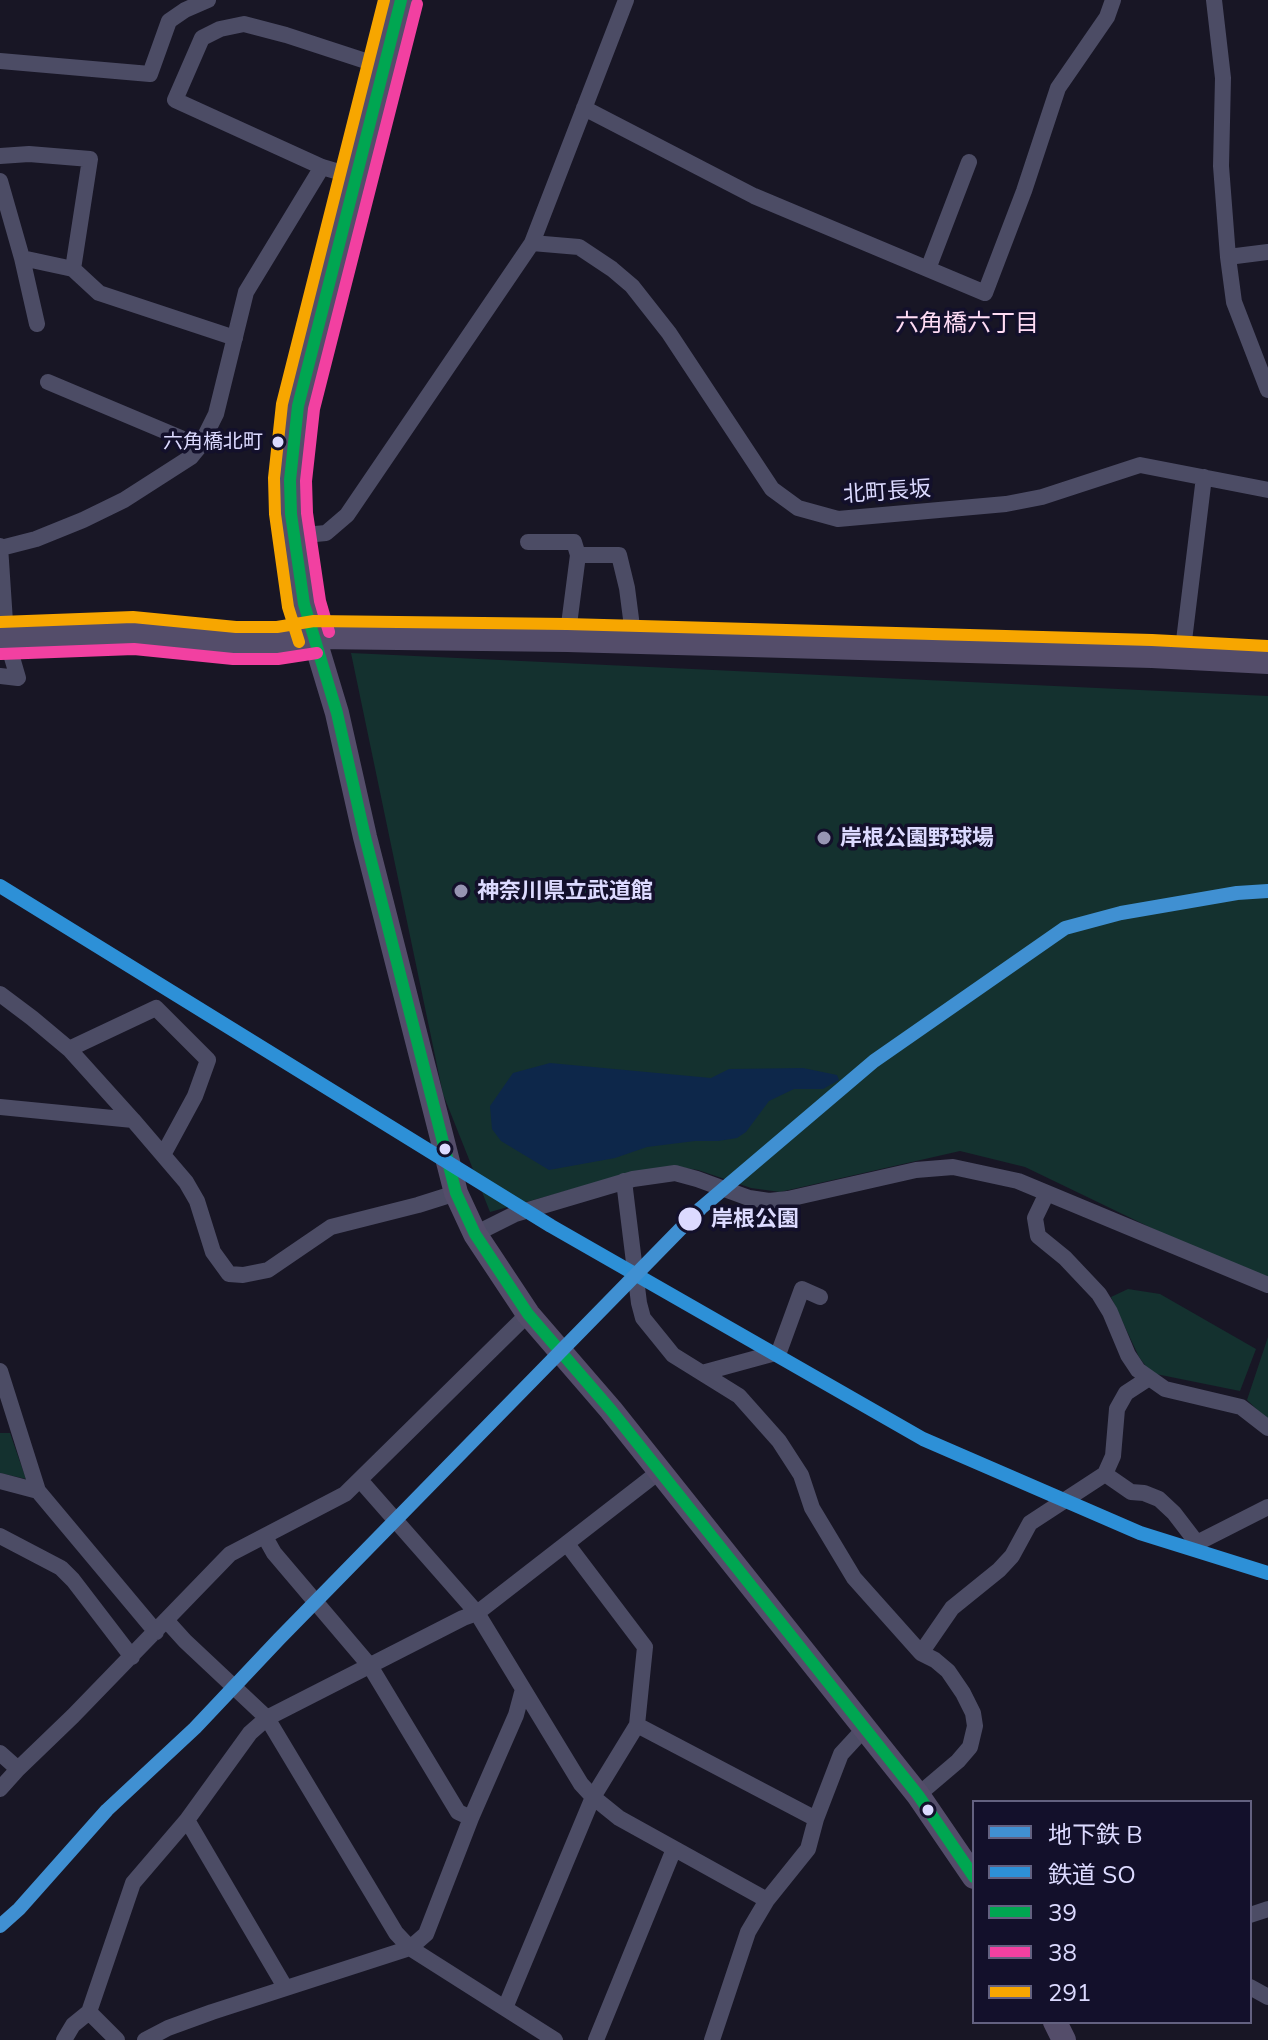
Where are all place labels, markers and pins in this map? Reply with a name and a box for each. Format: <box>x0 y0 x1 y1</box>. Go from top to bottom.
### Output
place label: 六角橋北町 <box>163 430 263 454</box>
marker: 六角橋北町 <box>270 434 286 450</box>
place label: 岸根公園野球場 <box>840 825 994 851</box>
marker: 岸根公園野球場 <box>815 829 833 847</box>
place label: 神奈川県立武道館 <box>477 878 653 904</box>
marker: 神奈川県立武道館 <box>452 882 470 900</box>
unlabelled marker <box>437 1141 453 1157</box>
marker: 岸根公園 <box>676 1205 704 1233</box>
place label: 岸根公園 <box>711 1206 799 1232</box>
unlabelled marker <box>920 1802 936 1818</box>

